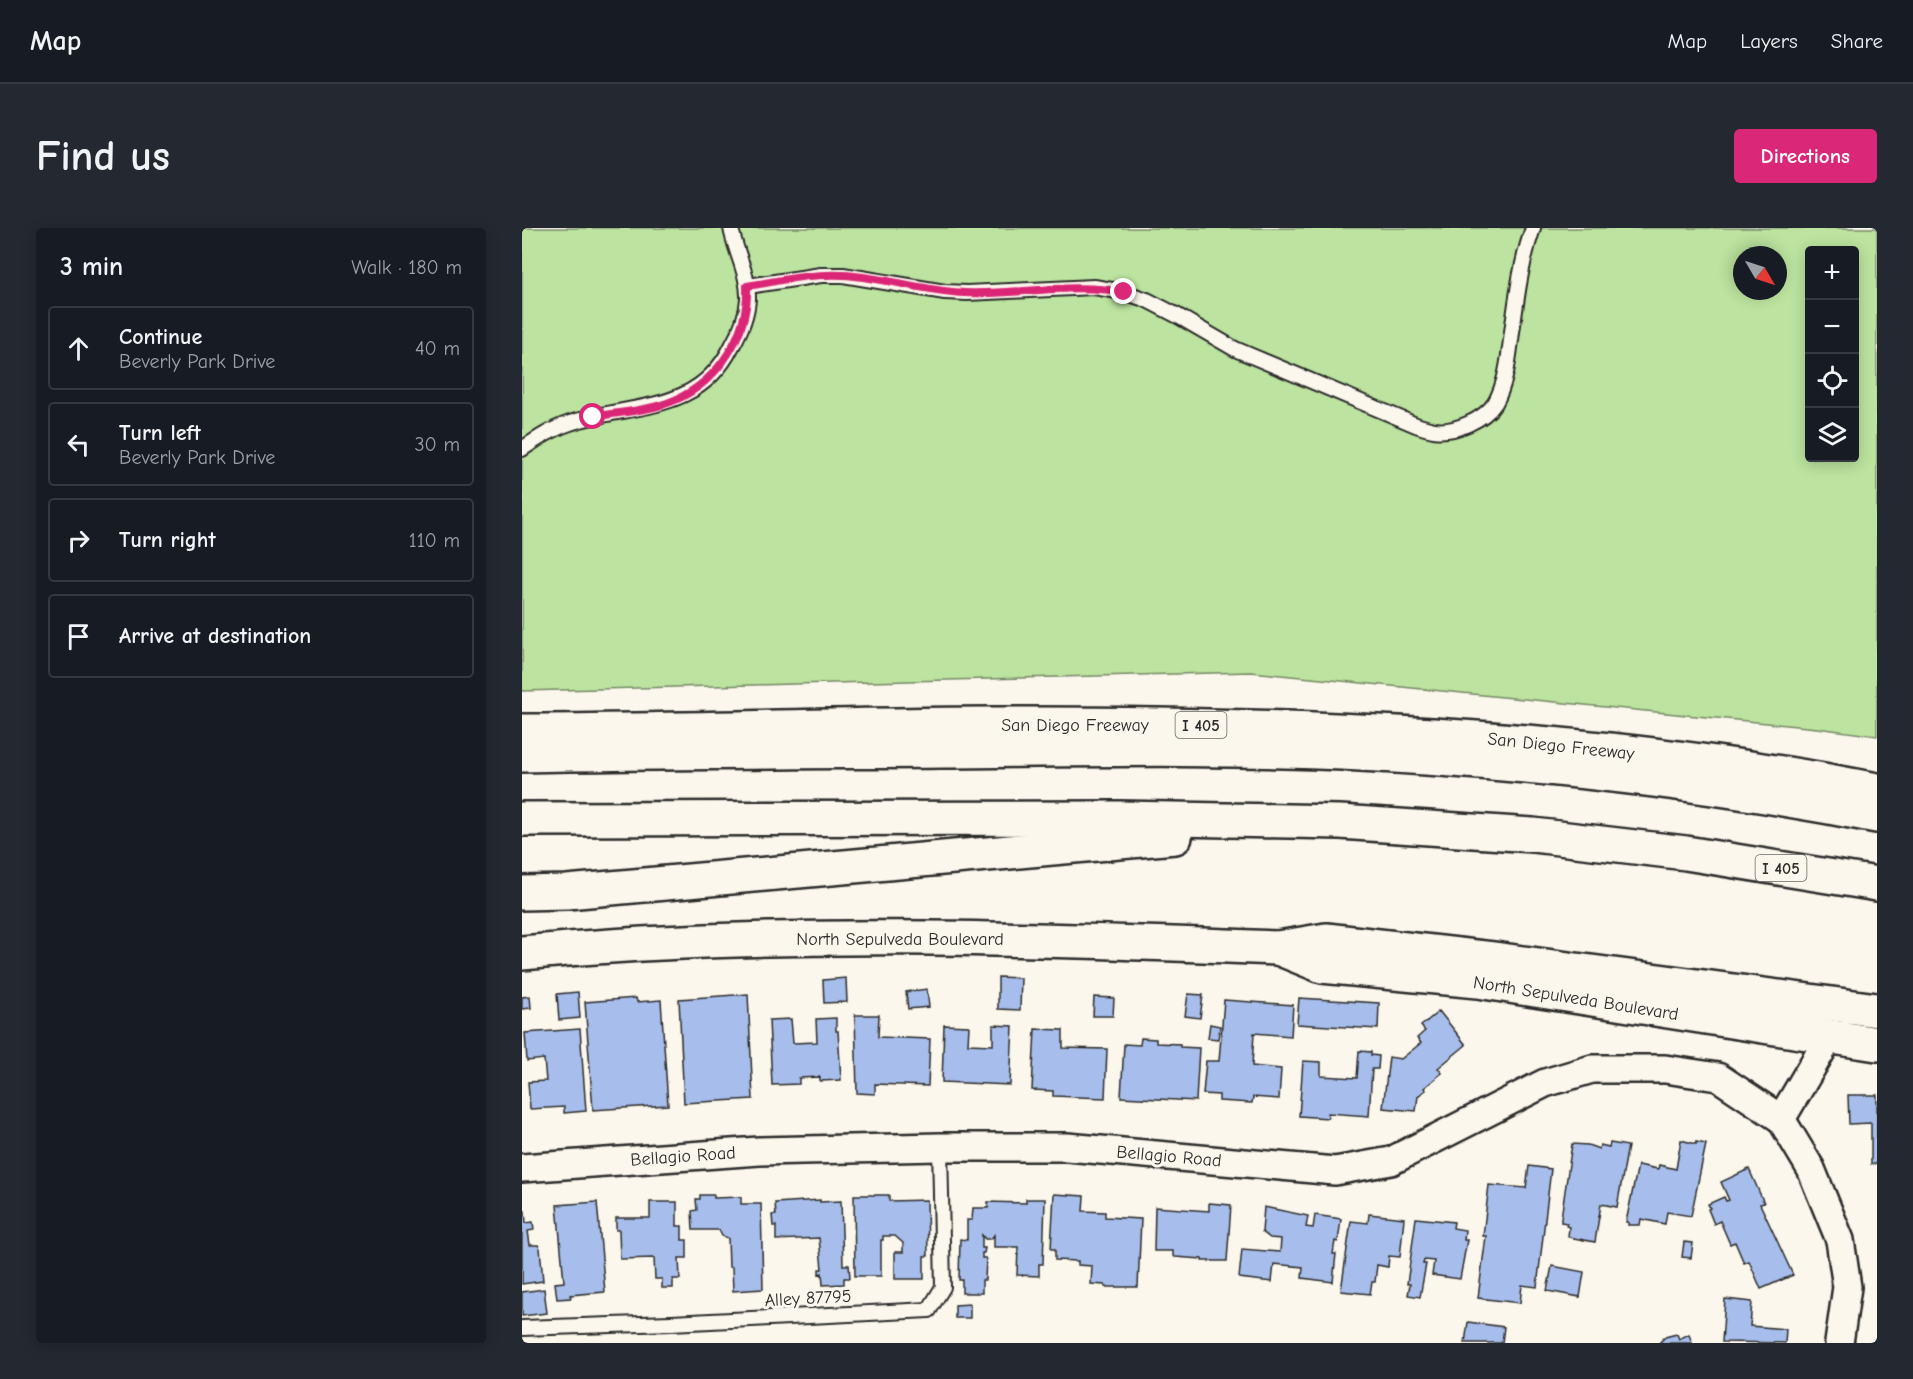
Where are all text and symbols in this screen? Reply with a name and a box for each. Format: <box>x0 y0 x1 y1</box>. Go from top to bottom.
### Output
text: Map <box>30 25 81 57</box>
text: Map <box>1668 29 1707 53</box>
text: Layers <box>1740 29 1798 53</box>
text: Share <box>1831 29 1883 53</box>
button: Directions <box>1734 129 1877 183</box>
text: Find us <box>36 132 170 181</box>
north arrow <box>1733 246 1787 300</box>
map controls <box>1805 246 1859 462</box>
button: + <box>1805 246 1859 300</box>
text: 3 min <box>60 252 123 282</box>
text: Walk · 180 m <box>351 256 462 279</box>
route end <box>1110 278 1136 304</box>
button: − <box>1805 300 1859 354</box>
text: Continue <box>119 324 202 350</box>
icon: ahead <box>62 332 95 365</box>
text: 40 m <box>415 337 460 360</box>
text: Beverly Park Drive <box>119 350 275 373</box>
button: locate <box>1805 354 1859 408</box>
route start <box>579 403 605 429</box>
button: layers <box>1805 408 1859 462</box>
text: Turn left <box>119 420 201 446</box>
icon: left <box>62 428 95 461</box>
text: 30 m <box>414 433 460 456</box>
text: Beverly Park Drive <box>119 446 275 469</box>
icon: right <box>62 524 95 557</box>
text: Turn right <box>119 527 216 553</box>
text: 110 m <box>409 529 460 552</box>
icon: arrive <box>62 620 95 653</box>
text: Arrive at destination <box>119 623 311 649</box>
road number: I 405 <box>1176 712 1226 738</box>
street label: San Diego Freeway <box>1001 715 1150 736</box>
street label: San Diego Freeway <box>1486 728 1636 765</box>
road number: I 405 <box>1756 855 1806 881</box>
street label: North Sepulveda Boulevard <box>796 929 1004 950</box>
street label: North Sepulveda Boulevard <box>1472 972 1680 1025</box>
street label: Bellagio Road <box>1116 1141 1222 1172</box>
street label: Bellagio Road <box>630 1142 736 1171</box>
street label: Alley 87795 <box>764 1286 852 1311</box>

